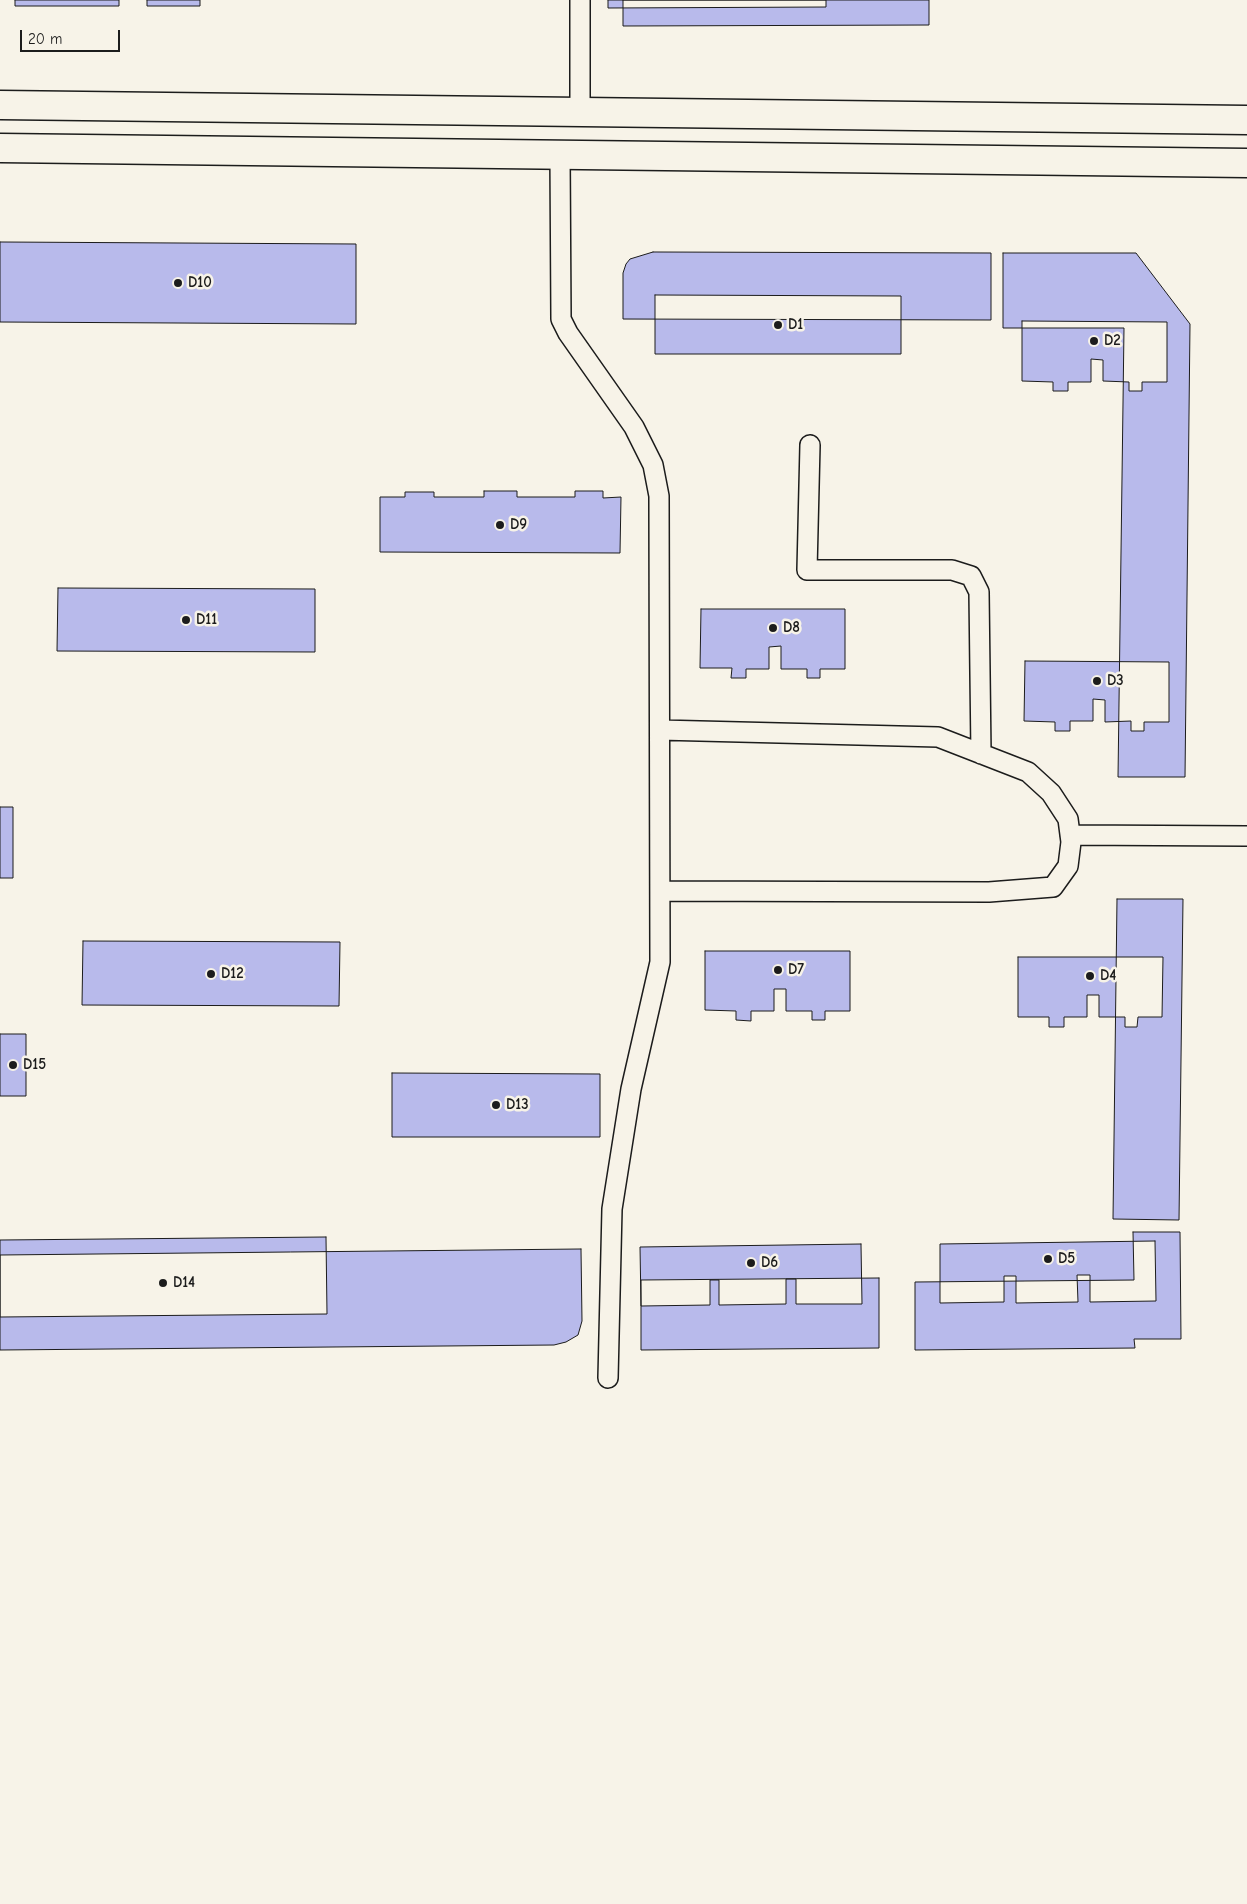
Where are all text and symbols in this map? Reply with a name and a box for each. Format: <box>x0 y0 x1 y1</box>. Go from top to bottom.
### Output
scale bar <box>22 20 122 52</box>
text: 20 m <box>28 30 62 48</box>
place label: D10 <box>188 274 212 292</box>
marker: D10 <box>172 277 184 289</box>
place label: D1 <box>788 316 803 334</box>
marker: D1 <box>772 319 784 331</box>
place label: D2 <box>1104 332 1121 350</box>
marker: D2 <box>1088 335 1100 347</box>
place label: D9 <box>510 516 527 534</box>
marker: D9 <box>494 519 506 531</box>
place label: D11 <box>196 611 217 629</box>
marker: D11 <box>180 614 192 626</box>
place label: D8 <box>783 619 800 637</box>
marker: D8 <box>767 622 779 634</box>
place label: D3 <box>1107 672 1124 690</box>
marker: D3 <box>1091 675 1103 687</box>
place label: D7 <box>788 961 804 979</box>
marker: D7 <box>772 964 784 976</box>
place label: D12 <box>221 965 244 983</box>
place label: D4 <box>1100 967 1116 985</box>
marker: D12 <box>205 968 217 980</box>
marker: D4 <box>1084 970 1096 982</box>
place label: D15 <box>23 1056 46 1074</box>
marker: D15 <box>7 1059 19 1071</box>
place label: D13 <box>506 1096 529 1114</box>
marker: D13 <box>490 1099 502 1111</box>
place label: D5 <box>1058 1250 1075 1268</box>
marker: D5 <box>1042 1253 1054 1265</box>
place label: D6 <box>761 1254 778 1272</box>
marker: D6 <box>745 1257 757 1269</box>
place label: D14 <box>173 1274 195 1292</box>
marker: D14 <box>157 1277 169 1289</box>

